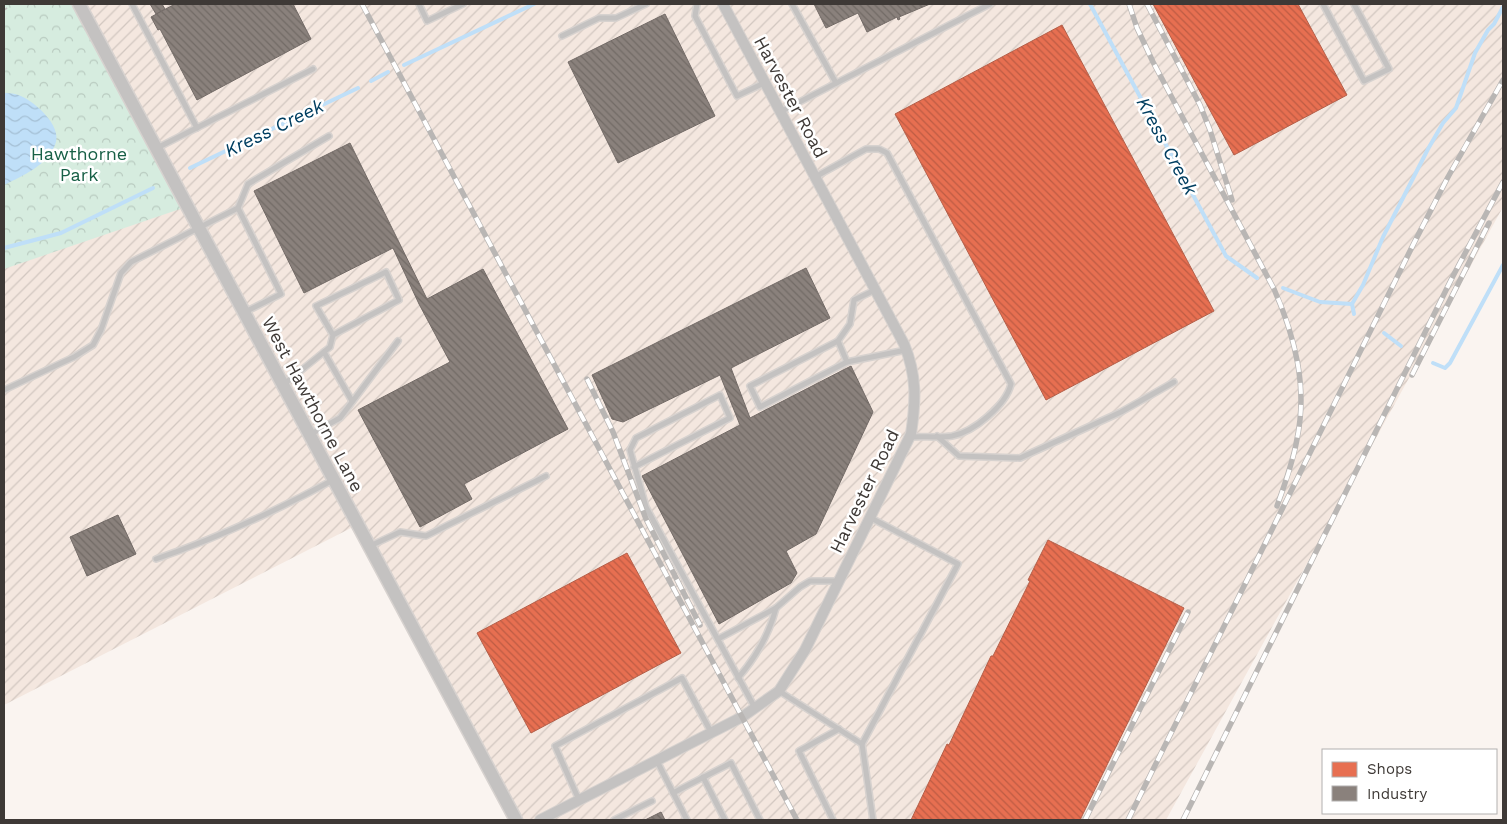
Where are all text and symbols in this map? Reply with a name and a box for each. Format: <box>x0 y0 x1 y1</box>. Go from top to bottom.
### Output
street label: Harvester Road <box>750 33 832 161</box>
water label: Kress Creek <box>1132 93 1203 200</box>
water label: Kress Creek <box>221 94 328 162</box>
park label: Hawthorne Park <box>31 143 127 185</box>
street label: West Hawthorne Lane <box>258 313 368 495</box>
street label: Harvester Road <box>825 426 903 556</box>
legend <box>1322 749 1497 814</box>
text: Shops <box>1367 760 1412 778</box>
text: Industry <box>1367 785 1428 803</box>

